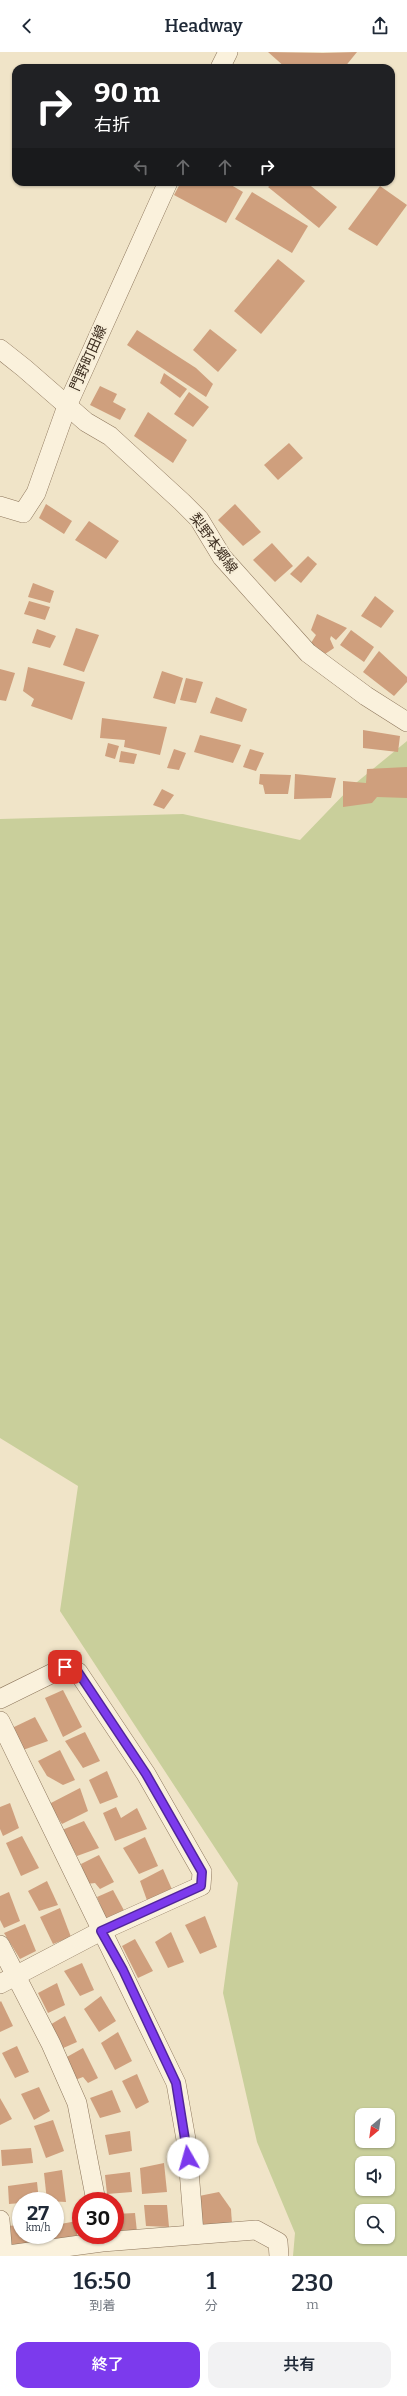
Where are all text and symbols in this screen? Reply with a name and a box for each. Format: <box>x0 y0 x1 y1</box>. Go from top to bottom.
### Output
icon: back <box>16 15 38 37</box>
text: Headway <box>164 15 243 37</box>
icon: share <box>369 15 391 37</box>
text: 90 m <box>94 76 160 109</box>
icon: right <box>28 80 80 132</box>
text: 右折 <box>94 114 130 136</box>
icon: left <box>130 156 152 178</box>
icon: ahead <box>172 156 194 178</box>
icon: ahead <box>214 156 236 178</box>
icon: right <box>256 156 278 178</box>
street label: 門野町田線 <box>66 323 110 394</box>
street label: 梨野本郷線 <box>186 510 241 577</box>
pin <box>48 1650 82 1684</box>
icon: arrive <box>54 1656 76 1678</box>
north arrow <box>355 2108 395 2148</box>
map controls <box>355 2108 395 2244</box>
position arrow <box>167 2137 209 2179</box>
button: sound <box>355 2156 395 2196</box>
speed limit sign: 30 <box>72 2192 124 2244</box>
text: 27 <box>27 2201 49 2225</box>
button: search <box>355 2204 395 2244</box>
text: km/h <box>26 2222 50 2234</box>
text: 16:50 <box>73 2267 131 2295</box>
text: 1 <box>206 2267 216 2295</box>
text: 230 <box>291 2269 334 2297</box>
text: m <box>306 2297 319 2312</box>
text: 到着 <box>89 2298 115 2313</box>
text: 分 <box>205 2298 218 2313</box>
button: 終了 <box>16 2342 200 2388</box>
button: 共有 <box>208 2342 391 2388</box>

